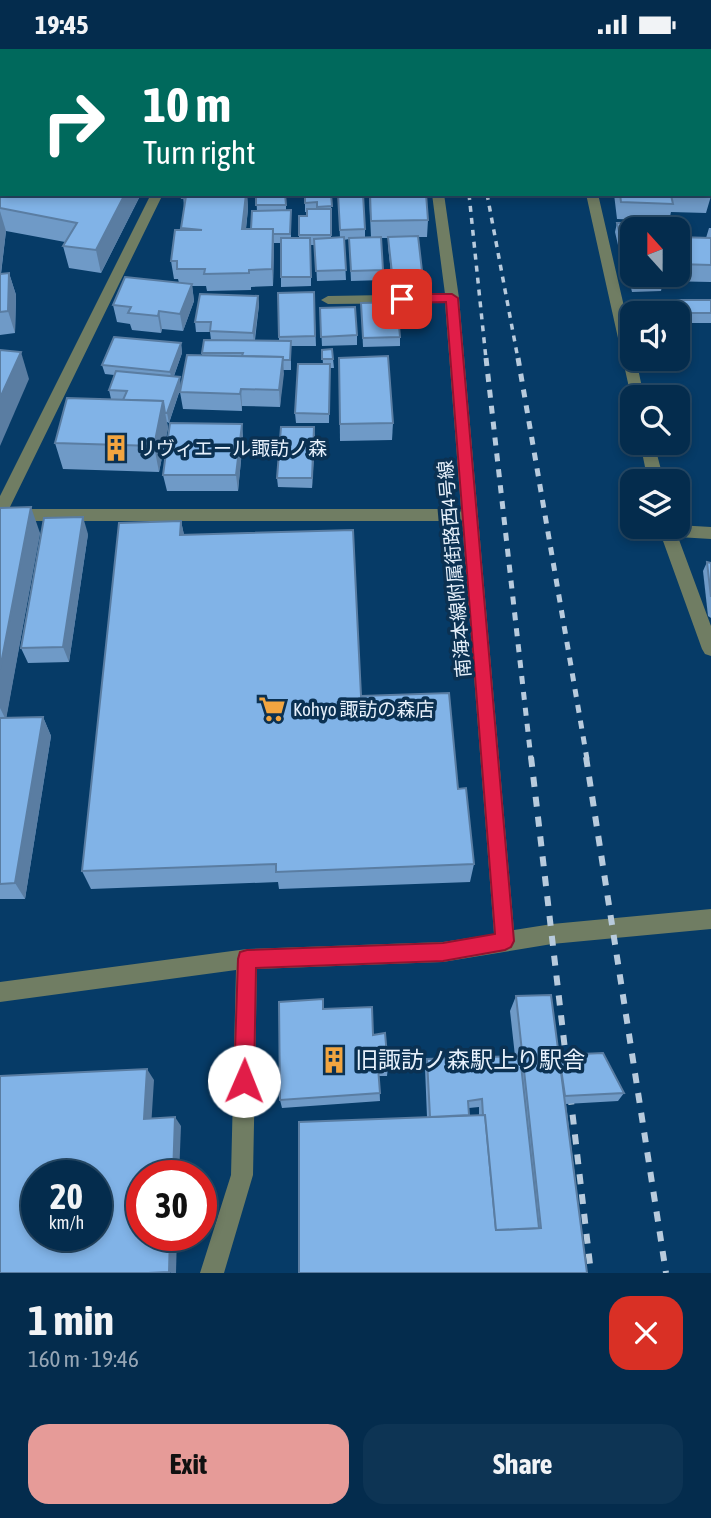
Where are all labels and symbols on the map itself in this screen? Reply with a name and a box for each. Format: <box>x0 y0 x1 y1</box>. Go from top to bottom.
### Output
north arrow <box>620 217 690 287</box>
pin <box>372 269 432 329</box>
building icon: リヴィエール諏訪ノ森 <box>101 433 131 463</box>
place label: リヴィエール諏訪ノ森 <box>137 437 327 459</box>
street label: 南海本線附属街路西4号線 <box>434 459 474 679</box>
supermarket icon: Kohyo 諏訪の森店 <box>257 694 287 724</box>
place label: Kohyo 諏訪の森店 <box>293 698 434 720</box>
position arrow <box>207 1044 281 1118</box>
building icon: 旧諏訪ノ森駅上り駅舎 <box>319 1045 349 1075</box>
place label: 旧諏訪ノ森駅上り駅舎 <box>355 1047 585 1073</box>
speed limit sign: 30 <box>126 1160 217 1251</box>

